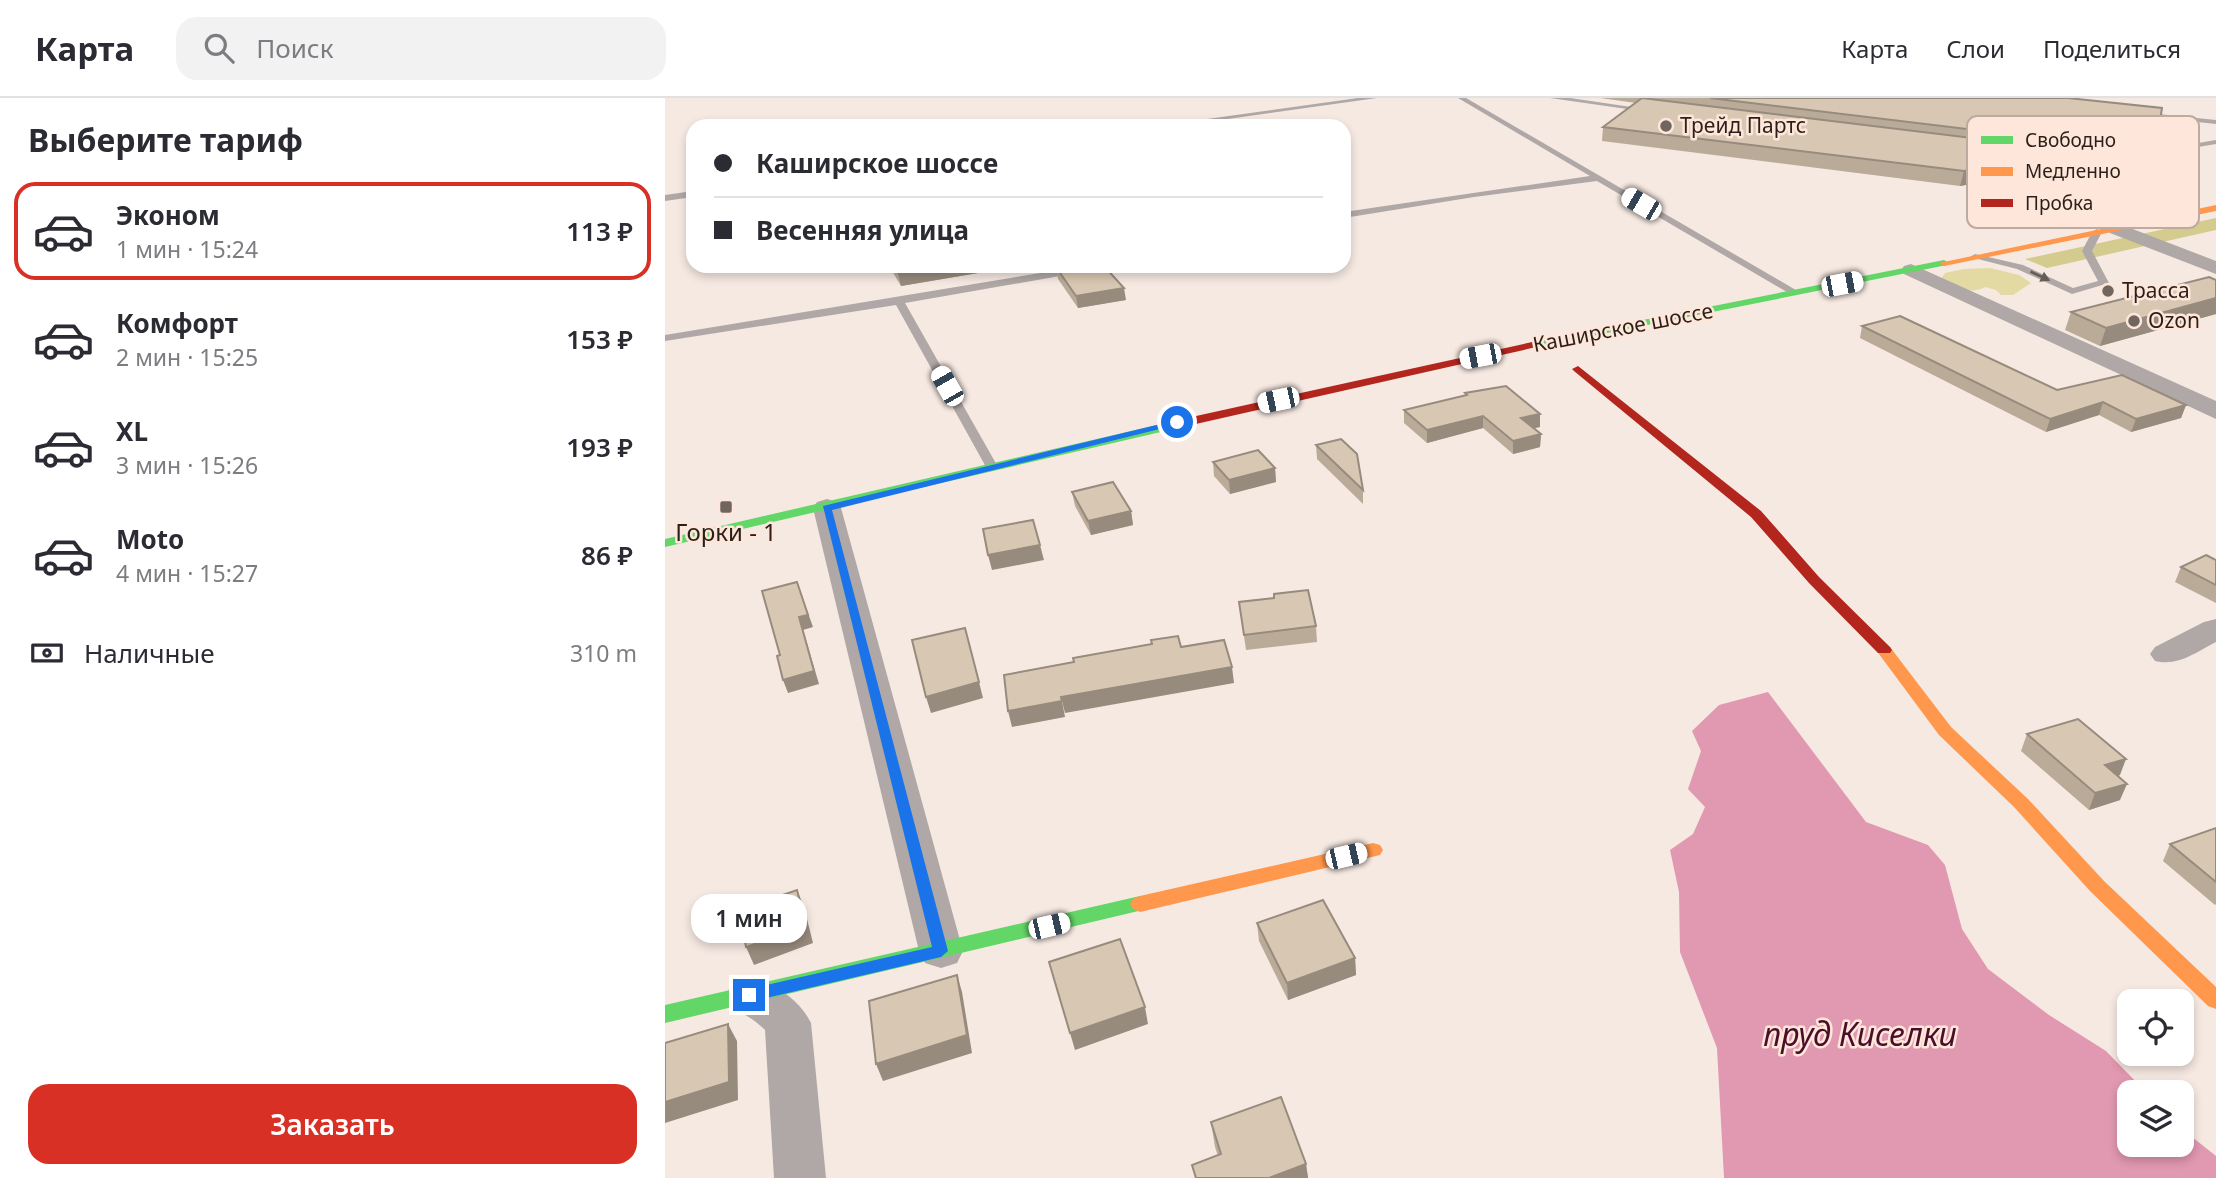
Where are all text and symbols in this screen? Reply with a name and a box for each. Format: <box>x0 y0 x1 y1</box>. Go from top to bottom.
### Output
search box <box>176 17 666 80</box>
text: Карта <box>35 26 134 71</box>
icon: search <box>200 29 238 67</box>
text: Поиск <box>256 30 333 66</box>
text: Карта <box>1841 32 1908 65</box>
text: Слои <box>1946 32 2005 65</box>
text: Поделиться <box>2043 32 2181 65</box>
place label: Трейд Партс <box>1680 111 1806 139</box>
legend <box>1967 116 2199 228</box>
text: Выберите тариф <box>28 118 303 161</box>
marker: Трейд Партс <box>1658 118 1674 134</box>
text: Свободно <box>2025 127 2116 153</box>
text: Каширское шоссе <box>756 145 998 181</box>
text: Медленно <box>2025 158 2121 184</box>
car <box>1618 184 1665 224</box>
text: Пробка <box>2025 190 2093 216</box>
text: Эконом <box>116 197 220 233</box>
icon: car <box>32 200 95 263</box>
text: Весенняя улица <box>756 212 969 248</box>
text: 113 ₽ <box>566 213 633 249</box>
text: 1 мин · 15:24 <box>116 233 258 265</box>
car <box>1820 270 1865 298</box>
one-way arrow <box>2030 270 2050 282</box>
place label: Трасса <box>2122 276 2190 304</box>
marker: Трасса <box>2100 283 2116 299</box>
street label: Каширское шоссе <box>1530 296 1715 358</box>
text: Комфорт <box>116 305 238 341</box>
place label: Ozon <box>2148 306 2200 334</box>
icon: car <box>32 308 95 371</box>
marker: Ozon <box>2126 313 2142 329</box>
text: 153 ₽ <box>566 321 633 357</box>
text: 2 мин · 15:25 <box>116 341 258 373</box>
car <box>1458 342 1503 370</box>
car <box>928 363 967 409</box>
car <box>1256 385 1301 415</box>
route start <box>1161 406 1193 438</box>
text: XL <box>116 413 148 449</box>
icon: car <box>32 416 95 479</box>
text: 193 ₽ <box>566 429 633 465</box>
text: 3 мин · 15:26 <box>116 449 258 481</box>
marker: Горки - 1 <box>718 499 734 515</box>
place label: Горки - 1 <box>675 515 777 548</box>
text: Moto <box>116 521 184 557</box>
icon: car <box>32 524 95 587</box>
text: 86 ₽ <box>581 537 633 573</box>
text: 4 мин · 15:27 <box>116 557 258 589</box>
icon: cash <box>28 634 66 672</box>
text: Наличные <box>84 635 215 671</box>
text: 310 m <box>570 637 637 669</box>
car <box>1324 841 1369 871</box>
callout: 1 мин <box>691 894 807 942</box>
text: 1 мин <box>715 902 783 934</box>
car <box>1027 911 1072 941</box>
route end <box>733 979 765 1011</box>
map controls <box>2117 989 2194 1157</box>
button: locate <box>2117 989 2194 1066</box>
water label: пруд Киселки <box>1763 1012 1957 1055</box>
button: layers <box>2117 1080 2194 1157</box>
button: Заказать <box>28 1084 637 1164</box>

